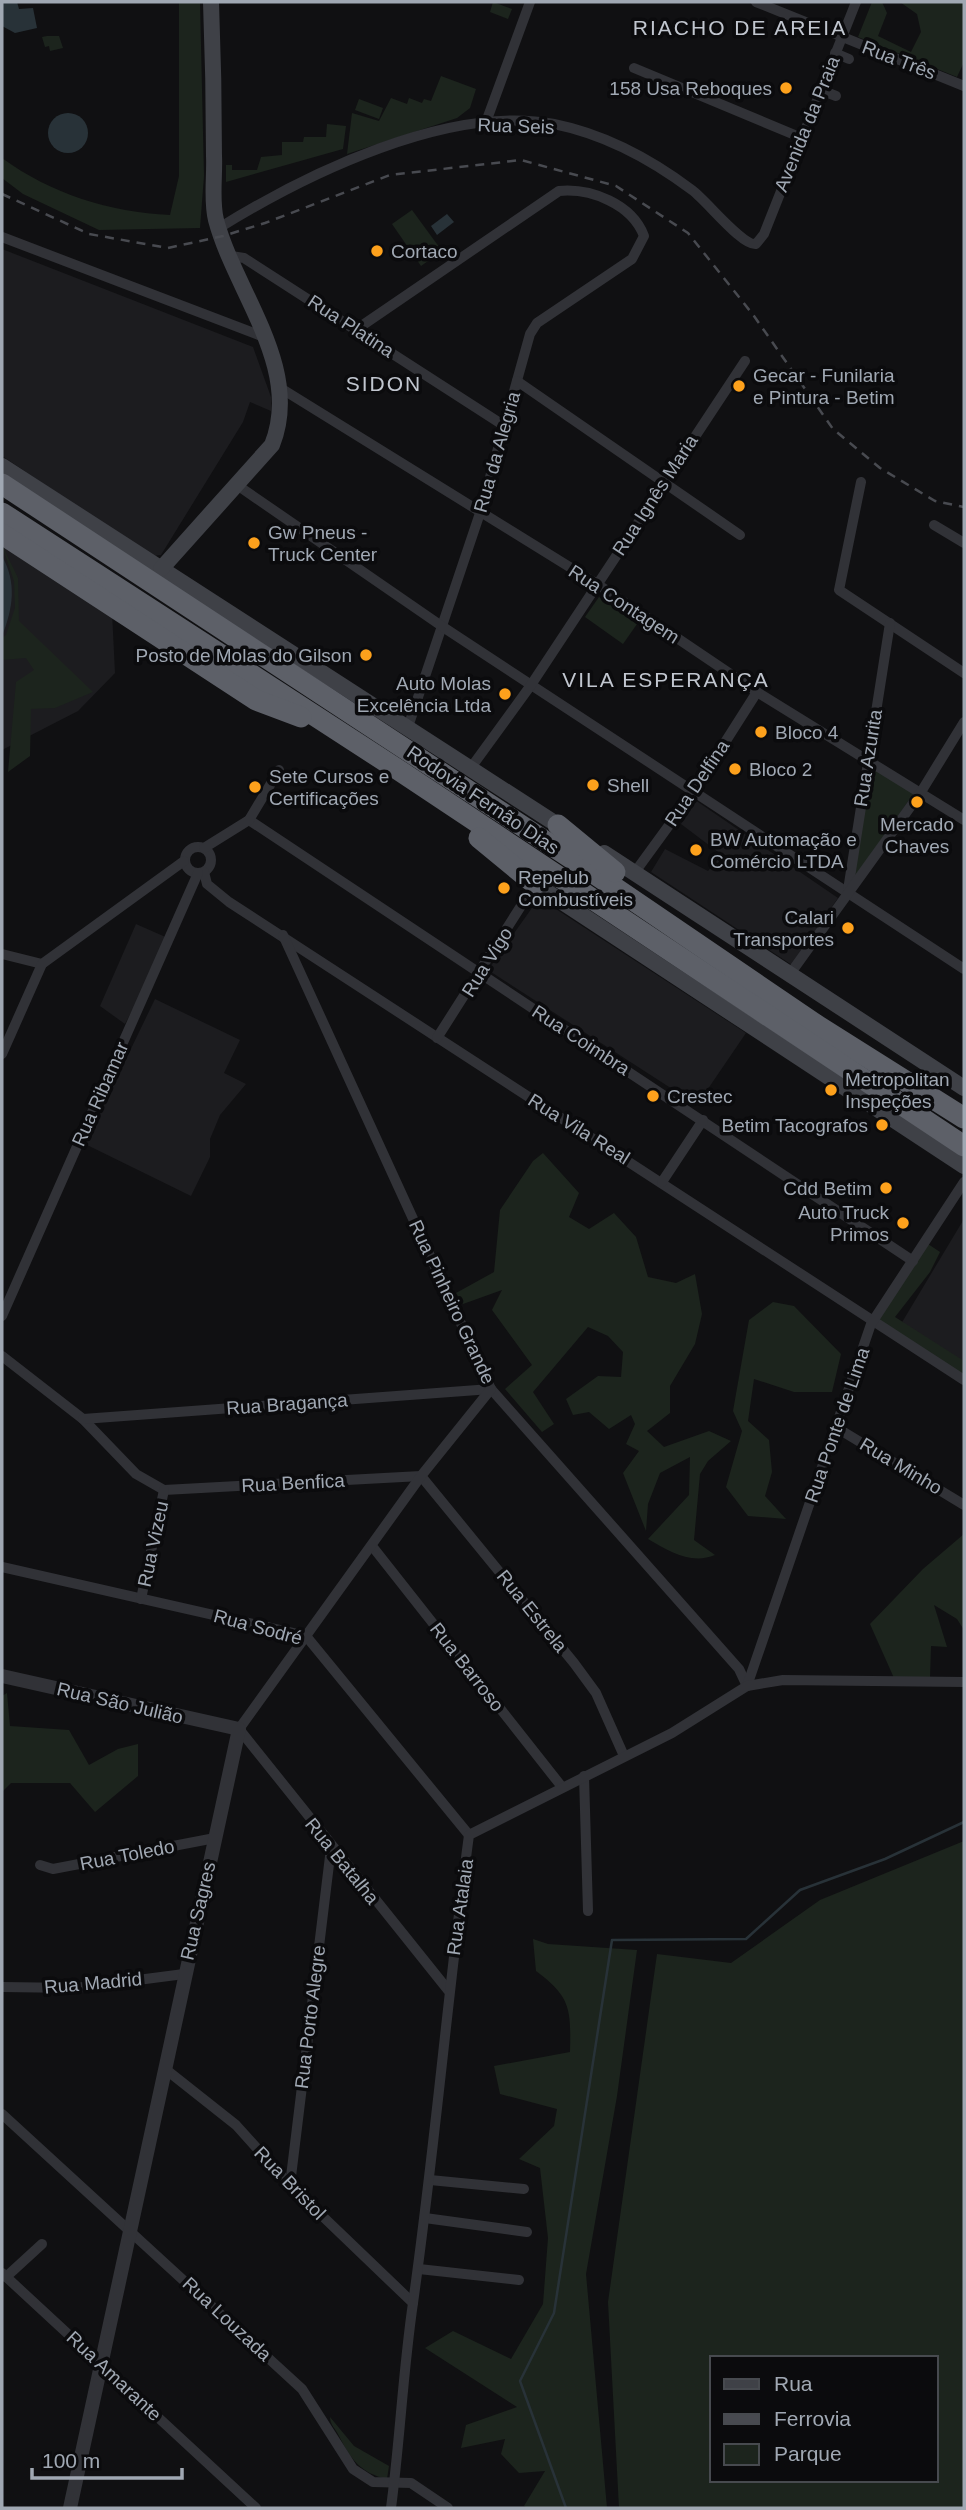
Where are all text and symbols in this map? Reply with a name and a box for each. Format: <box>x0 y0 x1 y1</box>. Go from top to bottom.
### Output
district label: RIACHO DE AREIA <box>633 16 847 39</box>
street label: Rua Três <box>859 36 939 84</box>
street label: Avenida da Praia <box>770 53 844 195</box>
place label: 158 Usa Reboques <box>609 78 772 99</box>
marker: 158 Usa Reboques <box>778 80 794 96</box>
street label: Rua Seis <box>477 114 555 138</box>
place label: Cortaco <box>391 241 458 262</box>
marker: Cortaco <box>369 243 385 259</box>
street label: Rua Platina <box>304 290 398 362</box>
place label: Gecar - Funilaria e Pintura - Betim <box>753 365 895 408</box>
district label: SIDON <box>346 372 422 395</box>
marker: Gecar - Funilaria e Pintura - Betim <box>731 378 747 394</box>
street label: Rua da Alegria <box>470 389 524 515</box>
street label: Rua Ignês Maria <box>608 430 702 559</box>
place label: Gw Pneus - Truck Center <box>268 522 378 565</box>
marker: Gw Pneus - Truck Center <box>246 535 262 551</box>
street label: Rua Contagem <box>565 560 683 648</box>
place label: Posto de Molas do Gilson <box>135 645 352 666</box>
marker: Posto de Molas do Gilson <box>358 647 374 663</box>
district label: VILA ESPERANÇA <box>562 668 770 691</box>
place label: Auto Molas Excelência Ltda <box>357 673 491 716</box>
marker: Auto Molas Excelência Ltda <box>497 686 513 702</box>
street label: Rua Azurita <box>850 707 886 808</box>
place label: Bloco 4 <box>775 722 839 743</box>
marker: Bloco 4 <box>753 724 769 740</box>
street label: Rua Delfina <box>661 736 734 830</box>
street label: Rodovia Fernão Dias <box>403 741 563 859</box>
place label: Bloco 2 <box>749 759 812 780</box>
marker: Bloco 2 <box>727 761 743 777</box>
place label: Sete Cursos e Certificações <box>269 766 389 809</box>
place label: Shell <box>607 775 649 796</box>
marker: Shell <box>585 777 601 793</box>
marker: Sete Cursos e Certificações <box>247 779 263 795</box>
marker: Mercado Chaves <box>909 794 925 810</box>
place label: Mercado Chaves <box>880 814 954 857</box>
place label: BW Automação e Comércio LTDA <box>710 829 857 872</box>
marker: BW Automação e Comércio LTDA <box>688 842 704 858</box>
place label: Repelub Combustíveis <box>518 867 633 910</box>
marker: Repelub Combustíveis <box>496 880 512 896</box>
place label: Calari Transportes <box>733 907 834 950</box>
marker: Calari Transportes <box>840 920 856 936</box>
street label: Rua Vigo <box>457 923 517 1001</box>
street label: Rua Coimbra <box>528 1001 634 1080</box>
street label: Rua Ribamar <box>68 1038 133 1149</box>
place label: Metropolitan Inspeções <box>845 1069 950 1112</box>
marker: Metropolitan Inspeções <box>823 1082 839 1098</box>
place label: Crestec <box>667 1086 732 1107</box>
marker: Crestec <box>645 1088 661 1104</box>
street label: Rua Vila Real <box>524 1089 634 1169</box>
place label: Betim Tacografos <box>722 1115 868 1136</box>
marker: Betim Tacografos <box>874 1117 890 1133</box>
place label: Cdd Betim <box>783 1178 872 1199</box>
marker: Cdd Betim <box>878 1180 894 1196</box>
place label: Auto Truck Primos <box>798 1202 889 1245</box>
marker: Auto Truck Primos <box>895 1215 911 1231</box>
street label: Rua Pinheiro Grande <box>405 1217 499 1387</box>
street label: Rua Ponte de Lima <box>801 1344 874 1505</box>
street label: Rua Bragança <box>226 1389 349 1419</box>
street label: Rua Minho <box>856 1433 946 1499</box>
street label: Rua Benfica <box>241 1470 346 1496</box>
street label: Rua Vizeu <box>134 1499 172 1589</box>
street label: Rua Estrela <box>493 1566 572 1657</box>
street label: Rua Sodré <box>211 1605 305 1649</box>
street label: Rua Barroso <box>426 1619 508 1715</box>
street label: Rua São Julião <box>55 1678 185 1728</box>
street label: Rua Batalha <box>301 1814 383 1909</box>
street label: Rua Toledo <box>78 1836 176 1874</box>
street label: Rua Atalaia <box>443 1857 477 1957</box>
street label: Rua Sagres <box>176 1860 220 1962</box>
street label: Rua Porto Alegre <box>291 1944 329 2090</box>
street label: Rua Madrid <box>43 1968 143 1998</box>
street label: Rua Bristol <box>250 2142 330 2224</box>
street label: Rua Louzada <box>179 2273 276 2366</box>
street label: Rua Amarante <box>62 2327 166 2425</box>
legend <box>710 2356 938 2482</box>
text: Rua <box>774 2372 813 2395</box>
text: Ferrovia <box>774 2407 851 2430</box>
scale bar <box>32 2436 182 2480</box>
text: Parque <box>774 2442 842 2465</box>
text: 100 m <box>42 2449 100 2472</box>

